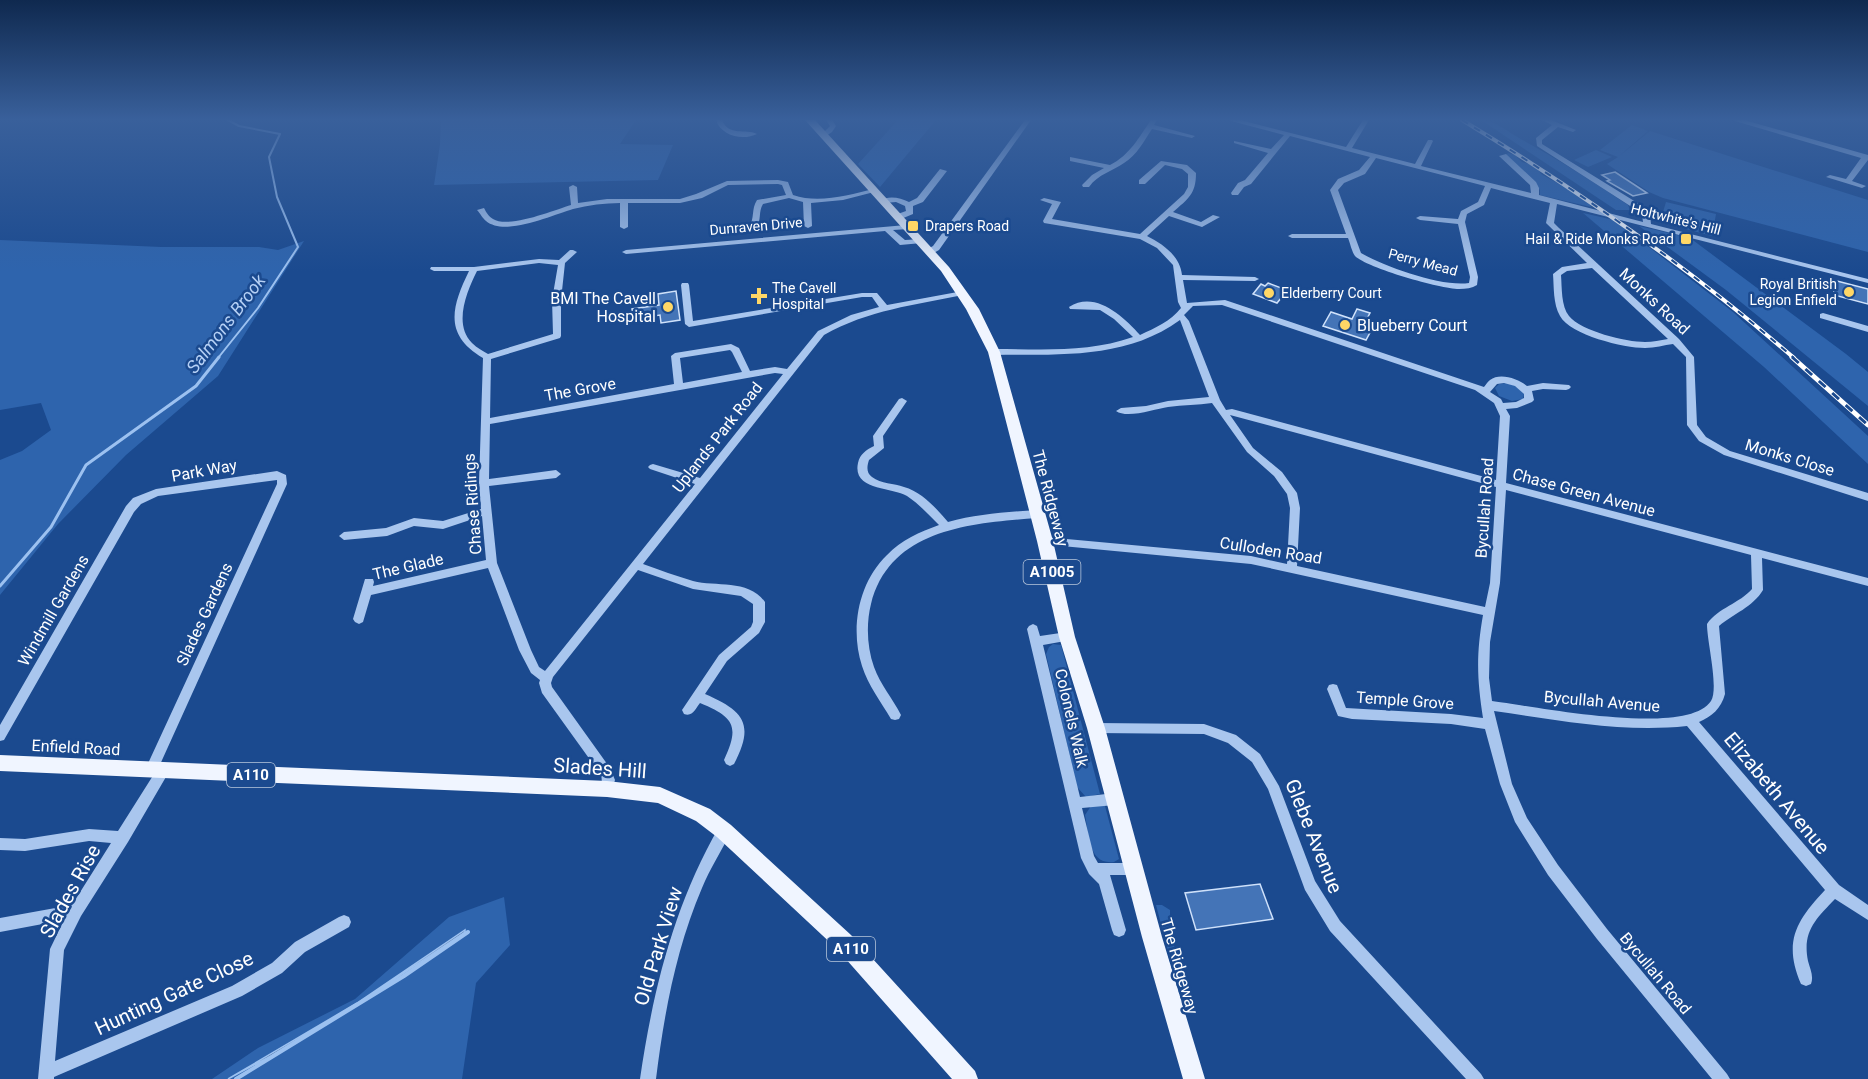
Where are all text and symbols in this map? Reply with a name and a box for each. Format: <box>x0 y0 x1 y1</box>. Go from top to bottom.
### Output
street label: Holtwhite's Hill <box>1629 200 1723 238</box>
street label: Dunraven Drive <box>709 214 803 238</box>
place label: Drapers Road <box>925 218 1009 234</box>
marker: Drapers Road <box>906 219 920 233</box>
place label: Hail & Ride Monks Road <box>1525 231 1674 247</box>
marker: Hail & Ride Monks Road <box>1679 232 1693 246</box>
street label: Perry Mead <box>1387 245 1459 279</box>
street label: Monks Road <box>1616 264 1694 339</box>
water label: Salmons Brook <box>182 269 270 377</box>
place label: Royal British Legion Enfield <box>1749 276 1837 308</box>
place label: The Cavell Hospital <box>772 280 837 312</box>
place label: Elderberry Court <box>1281 285 1382 301</box>
marker: Royal British Legion Enfield <box>1842 285 1856 299</box>
marker: Elderberry Court <box>1262 286 1276 300</box>
marker: The Cavell Hospital <box>750 287 768 305</box>
place label: BMI The Cavell Hospital <box>550 289 656 326</box>
marker: BMI The Cavell Hospital <box>661 300 675 314</box>
place label: Blueberry Court <box>1357 316 1468 335</box>
marker: Blueberry Court <box>1338 318 1352 332</box>
street label: The Grove <box>543 374 617 405</box>
street label: Uplands Park Road <box>668 378 766 496</box>
street label: Monks Close <box>1743 435 1837 480</box>
street label: The Ridgeway <box>1028 448 1073 549</box>
street label: Chase Ridings <box>459 453 486 555</box>
street label: Park Way <box>170 455 239 486</box>
street label: Bycullah Road <box>1472 457 1497 559</box>
street label: Chase Green Avenue <box>1510 464 1657 521</box>
street label: Culloden Road <box>1218 533 1323 568</box>
street label: The Glade <box>371 549 445 584</box>
street label: Windmill Gardens <box>14 551 93 669</box>
street label: Slades Gardens <box>172 560 237 669</box>
road number: A1005 <box>1024 560 1080 584</box>
street label: Colonels Walk <box>1051 667 1092 770</box>
street label: Bycullah Avenue <box>1543 687 1661 716</box>
street label: Temple Grove <box>1355 688 1454 713</box>
street label: Elizabeth Avenue <box>1719 727 1835 859</box>
street label: Enfield Road <box>31 736 121 759</box>
street label: Slades Hill <box>552 753 648 783</box>
road number: A110 <box>227 763 275 787</box>
street label: Glebe Avenue <box>1280 775 1348 897</box>
street label: Slades Rise <box>35 840 105 942</box>
street label: Old Park View <box>628 884 688 1008</box>
street label: The Ridgeway <box>1157 916 1202 1017</box>
street label: Bycullah Road <box>1616 929 1695 1018</box>
road number: A110 <box>827 937 875 961</box>
street label: Hunting Gate Close <box>91 946 257 1040</box>

